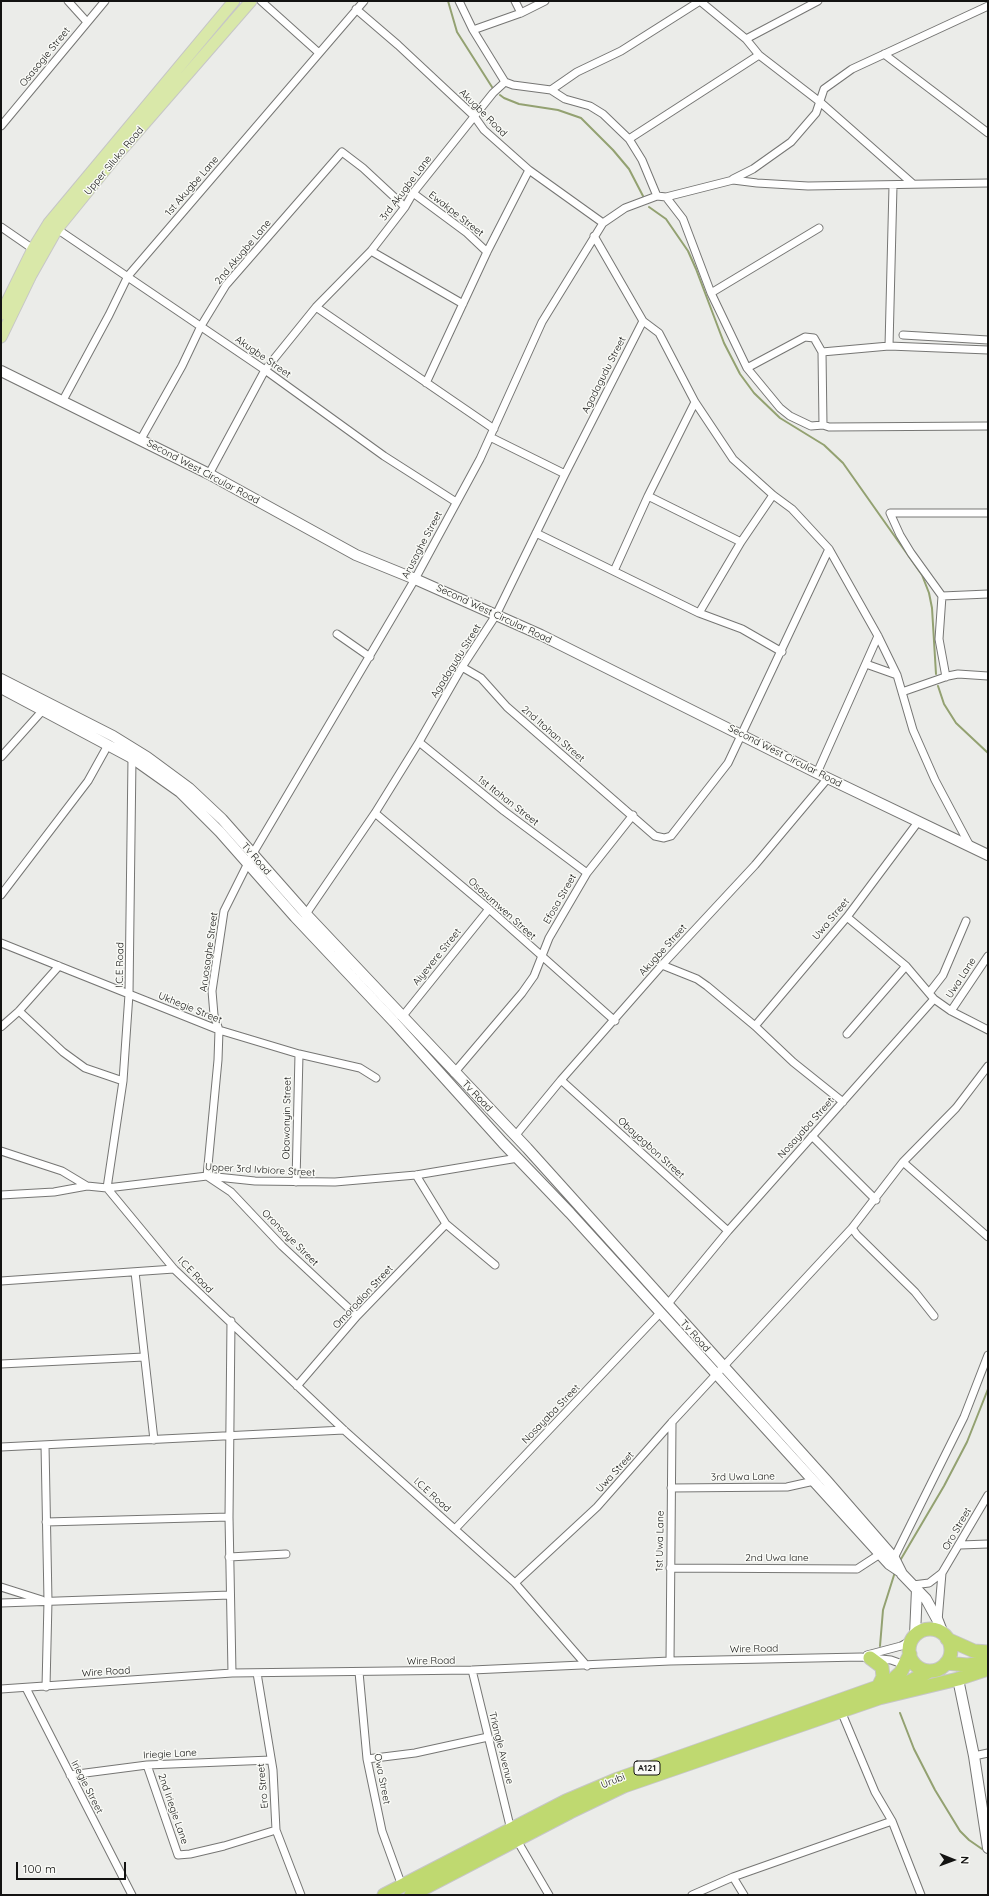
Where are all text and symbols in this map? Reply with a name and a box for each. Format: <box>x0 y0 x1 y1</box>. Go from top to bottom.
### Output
street label: Osasogie Street <box>17 25 73 89</box>
street label: Akugbe Road <box>457 87 509 139</box>
street label: Upper Siluko Road <box>82 124 146 198</box>
street label: 3rd Akugbe Lane <box>378 153 434 223</box>
street label: 1st Akugbe Lane <box>163 154 221 218</box>
street label: Ewakpe Street <box>426 189 486 239</box>
street label: 2nd Akugbe Lane <box>212 217 274 287</box>
street label: Akugbe Street <box>233 333 293 381</box>
street label: Agadagudu Street <box>579 335 629 415</box>
street label: Second West Circular Road <box>145 437 261 507</box>
street label: Arusaghe Street <box>399 509 445 581</box>
street label: Second West Circular Road <box>434 582 554 646</box>
street label: Agadagudu Street <box>428 622 484 700</box>
street label: 2nd Itohan Street <box>519 703 587 765</box>
street label: Second West Circular Road <box>726 722 844 790</box>
street label: 1st Itohan Street <box>475 774 541 828</box>
street label: Tv Road <box>239 840 273 878</box>
street label: Efosa Street <box>541 872 579 926</box>
street label: Osasumwen Street <box>466 875 538 943</box>
street label: Uwa Street <box>810 896 852 942</box>
street label: Aruosaghe Street <box>197 911 221 993</box>
street label: Akugbe Street <box>637 922 689 978</box>
street label: Aiyevere Street <box>410 926 464 988</box>
street label: I.C.E Road <box>114 942 126 988</box>
street label: Uwa Lane <box>943 955 979 1001</box>
street label: Ukhegie Street <box>156 990 224 1026</box>
street label: Obawonyin Street <box>280 1077 294 1159</box>
street label: Tv Road <box>459 1078 495 1114</box>
street label: Nosayaba Street <box>775 1095 837 1161</box>
street label: Obayagbon Street <box>615 1115 687 1181</box>
street label: Upper 3rd Ivbiore Street <box>205 1161 315 1179</box>
street label: Oronsaye Street <box>259 1207 321 1269</box>
street label: I.C.E Road <box>175 1254 215 1296</box>
street label: Omorodion Street <box>330 1263 396 1331</box>
street label: Tv Road <box>678 1318 712 1354</box>
street label: Nosayaba Street <box>520 1382 582 1446</box>
street label: Uwa Street <box>594 1449 636 1495</box>
street label: 3rd Uwa Lane <box>711 1470 775 1484</box>
street label: I.C.E Road <box>411 1475 453 1515</box>
street label: Oro Street <box>940 1505 974 1553</box>
street label: 1st Uwa Lane <box>653 1510 667 1572</box>
street label: 2nd Uwa lane <box>745 1552 809 1564</box>
street label: Wire Road <box>730 1643 778 1655</box>
street label: Wire Road <box>407 1655 455 1667</box>
street label: Wire Road <box>81 1664 131 1680</box>
street label: Triangle Avenue <box>486 1711 516 1785</box>
street label: Iriegie Lane <box>143 1747 197 1761</box>
street label: Owa Street <box>371 1753 393 1805</box>
street label: Iriegie Street <box>68 1758 106 1816</box>
road number: A121 <box>634 1761 660 1775</box>
street label: Ero Street <box>255 1763 271 1809</box>
street label: Urubi <box>599 1771 627 1791</box>
street label: 2nd Iriegie Lane <box>155 1772 191 1846</box>
north arrow <box>933 1840 973 1880</box>
scale bar <box>18 1854 128 1880</box>
text: N <box>958 1856 972 1864</box>
text: 100 m <box>23 1861 56 1876</box>

